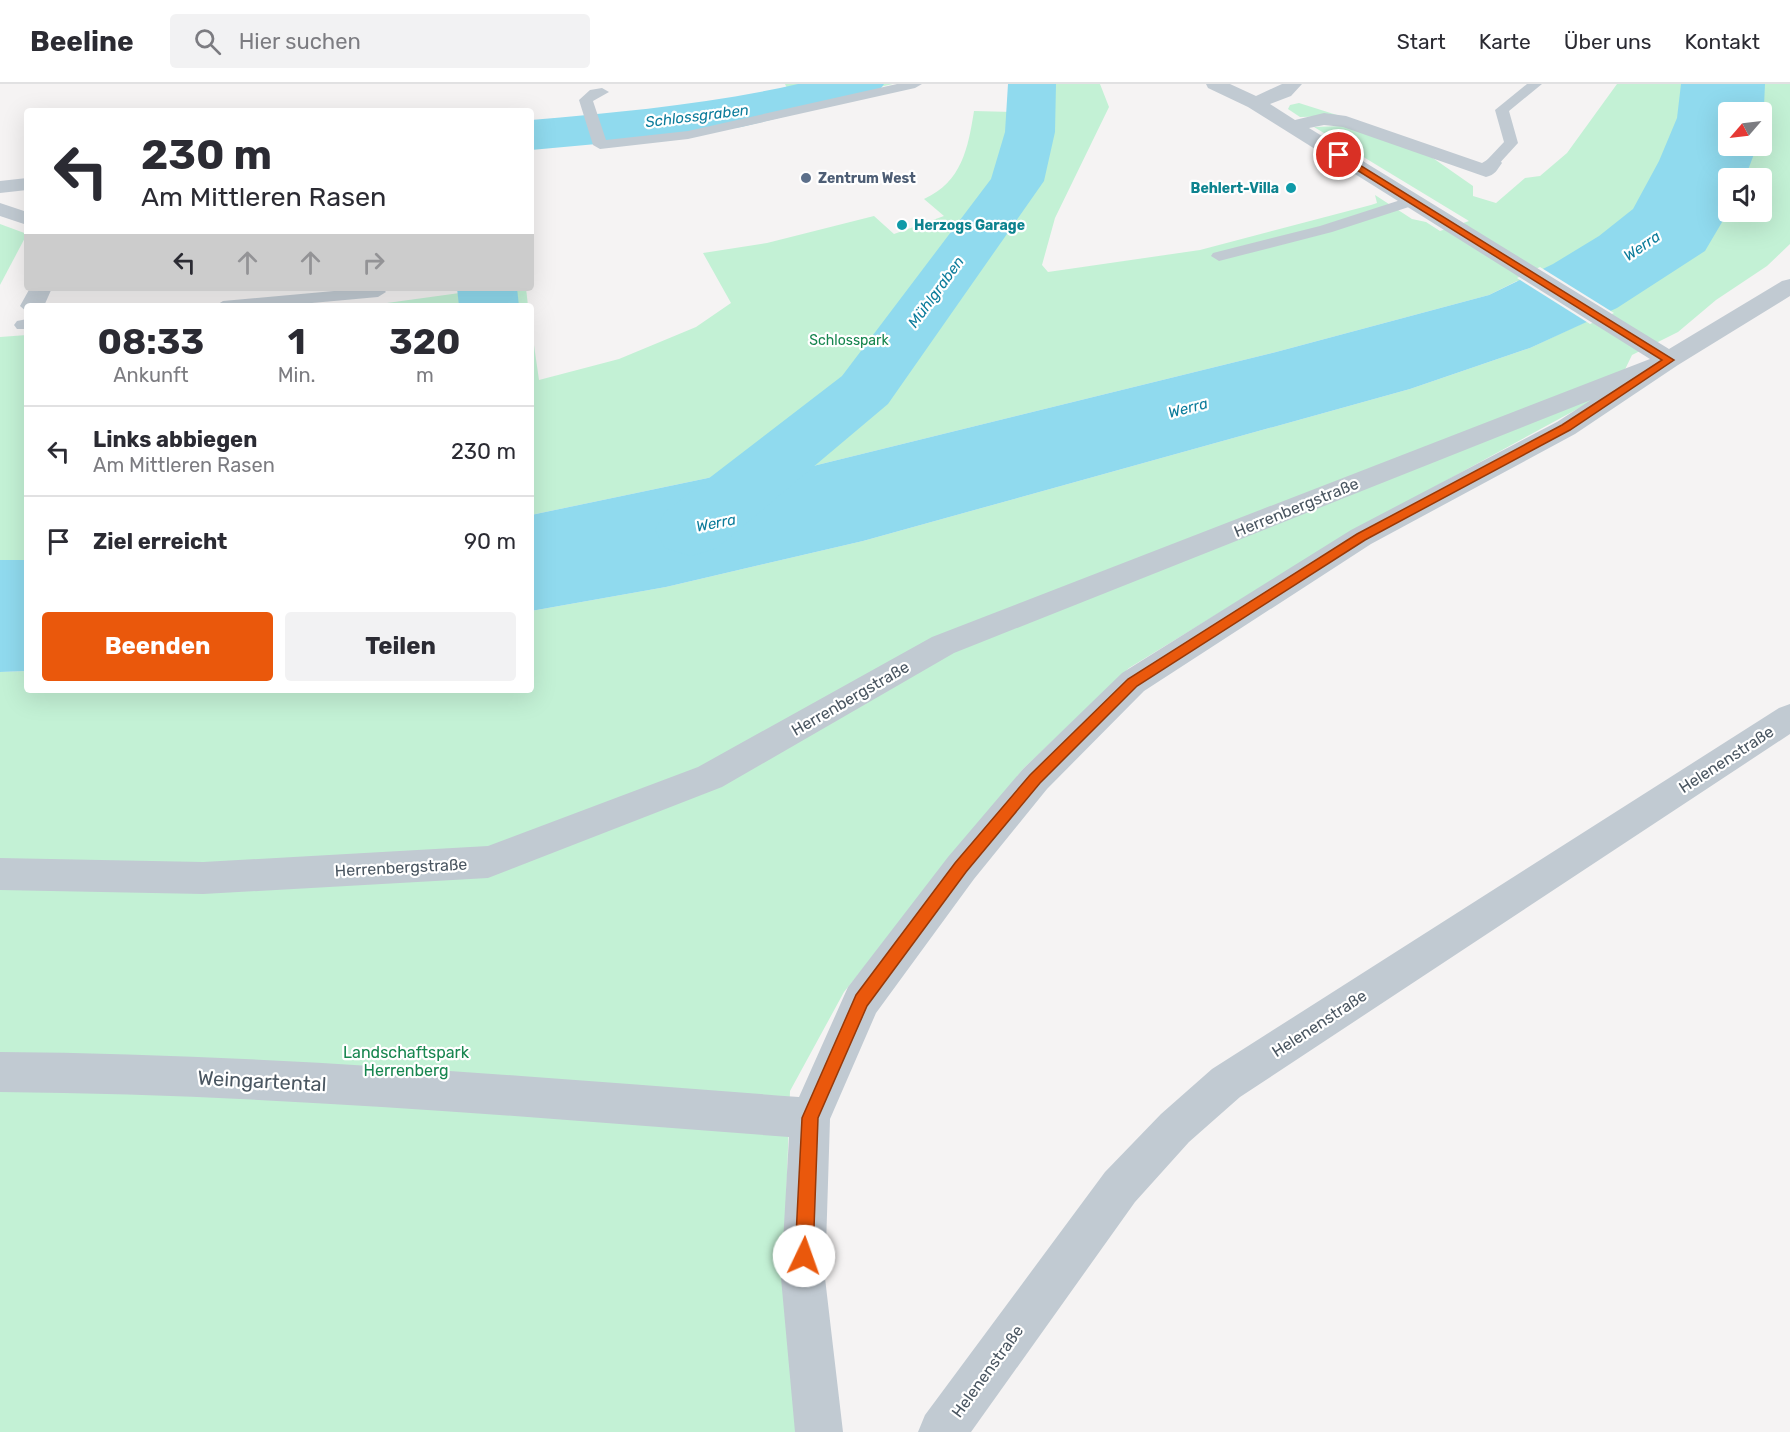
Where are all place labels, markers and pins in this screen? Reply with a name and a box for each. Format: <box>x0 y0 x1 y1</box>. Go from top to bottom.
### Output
pin <box>1313 129 1364 180</box>
place label: Zentrum West <box>818 170 916 187</box>
marker: Zentrum West <box>799 171 813 185</box>
place label: Behlert-Villa <box>1191 180 1279 197</box>
marker: Behlert-Villa <box>1284 181 1298 195</box>
place label: Herzogs Garage <box>914 217 1025 234</box>
marker: Herzogs Garage <box>895 218 909 232</box>

